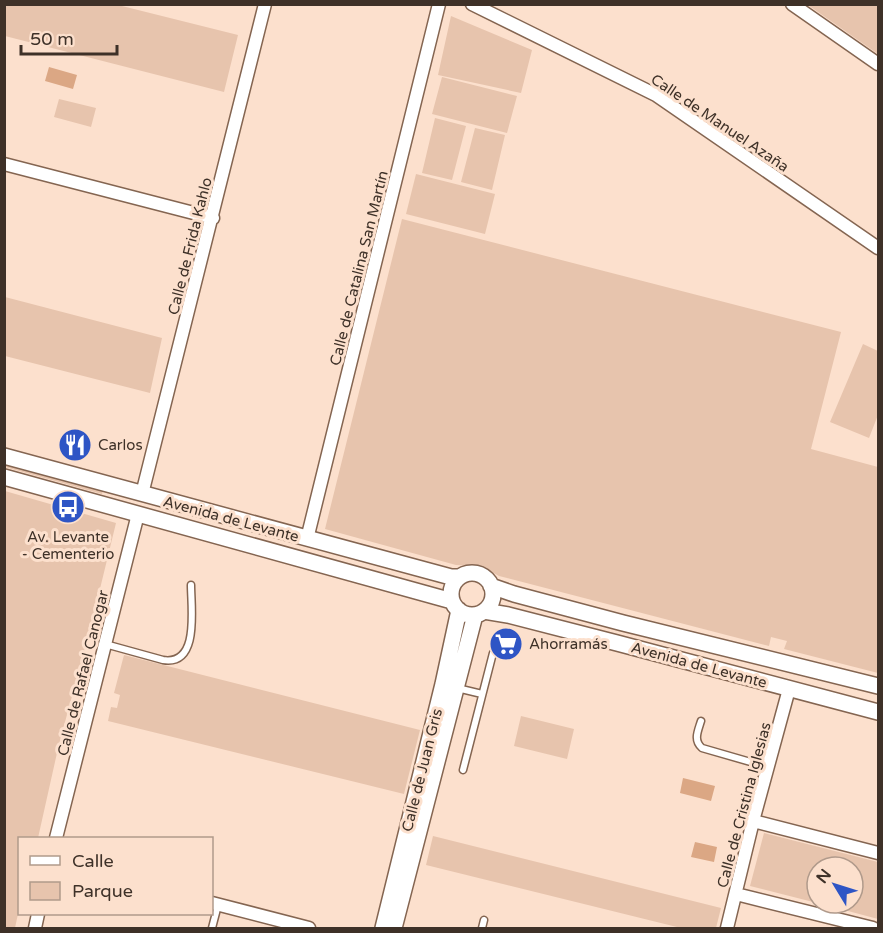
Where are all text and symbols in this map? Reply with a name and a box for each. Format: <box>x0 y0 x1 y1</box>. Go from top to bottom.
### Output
scale bar <box>21 18 117 56</box>
text: 50 m <box>30 28 74 50</box>
street label: Calle de Manuel Azaña <box>648 70 792 176</box>
street label: Calle de Catalina San Martín <box>326 169 392 367</box>
street label: Calle de Frida Kahlo <box>164 175 216 317</box>
restaurant icon: Carlos <box>57 427 93 463</box>
place label: Carlos <box>98 436 143 454</box>
bus stop icon: Av. Levante - Cementerio <box>50 489 86 525</box>
street label: Avenida de Levante <box>161 492 301 546</box>
place label: Av. Levante - Cementerio <box>22 528 114 563</box>
street label: Calle de Rafael Canogar <box>54 588 112 758</box>
supermarket icon: Ahorramás <box>488 626 524 662</box>
place label: Ahorramás <box>529 635 608 653</box>
street label: Avenida de Levante <box>629 638 769 692</box>
street label: Calle de Juan Gris <box>398 707 446 833</box>
street label: Calle de Cristina Iglesias <box>713 720 775 890</box>
legend <box>18 837 213 915</box>
text: Calle <box>72 850 114 872</box>
north arrow <box>805 855 865 915</box>
text: N <box>812 865 836 888</box>
text: Parque <box>72 880 133 902</box>

